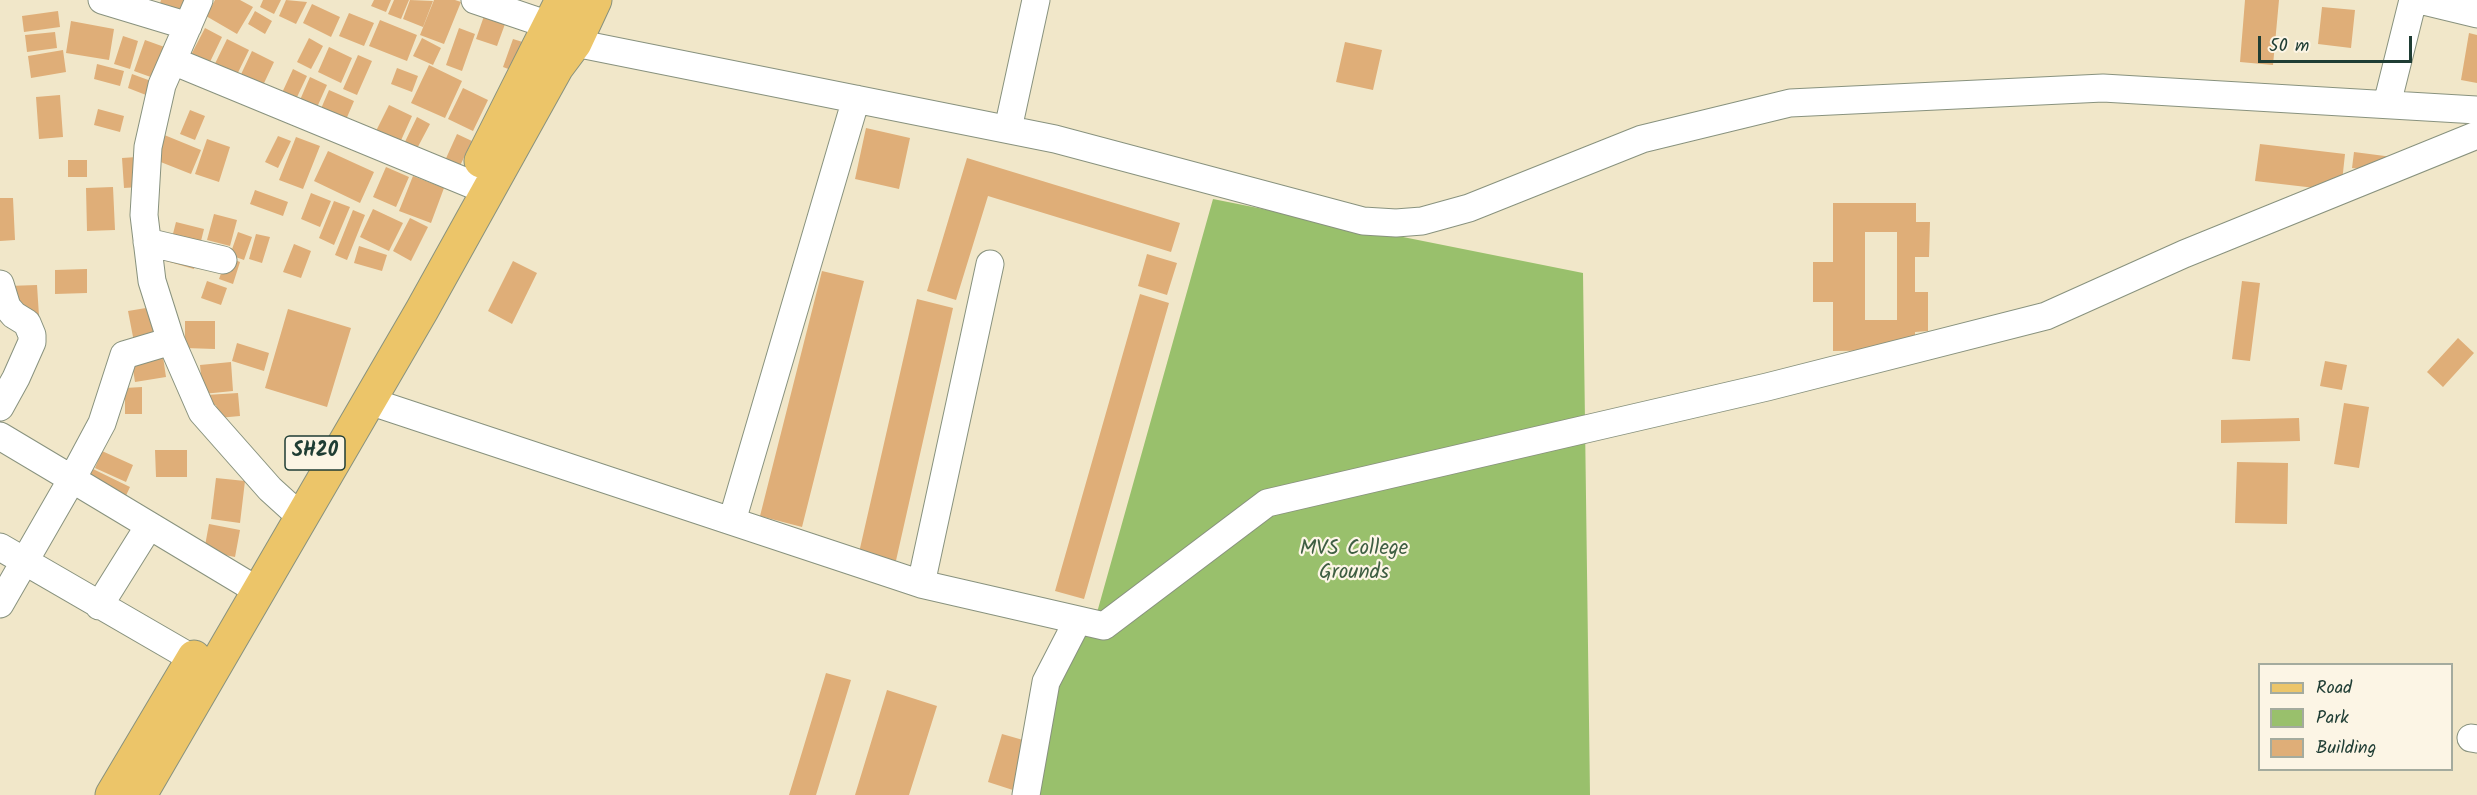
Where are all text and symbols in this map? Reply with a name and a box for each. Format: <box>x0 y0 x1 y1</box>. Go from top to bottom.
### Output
scale bar <box>2261 24 2416 62</box>
text: 50 m <box>2269 32 2309 61</box>
road number: SH20 <box>285 436 345 470</box>
park label: MVS College Grounds <box>1300 537 1408 587</box>
legend <box>2258 663 2453 771</box>
text: Road <box>2316 674 2352 703</box>
text: Park <box>2316 704 2349 733</box>
text: Building <box>2316 734 2376 763</box>

